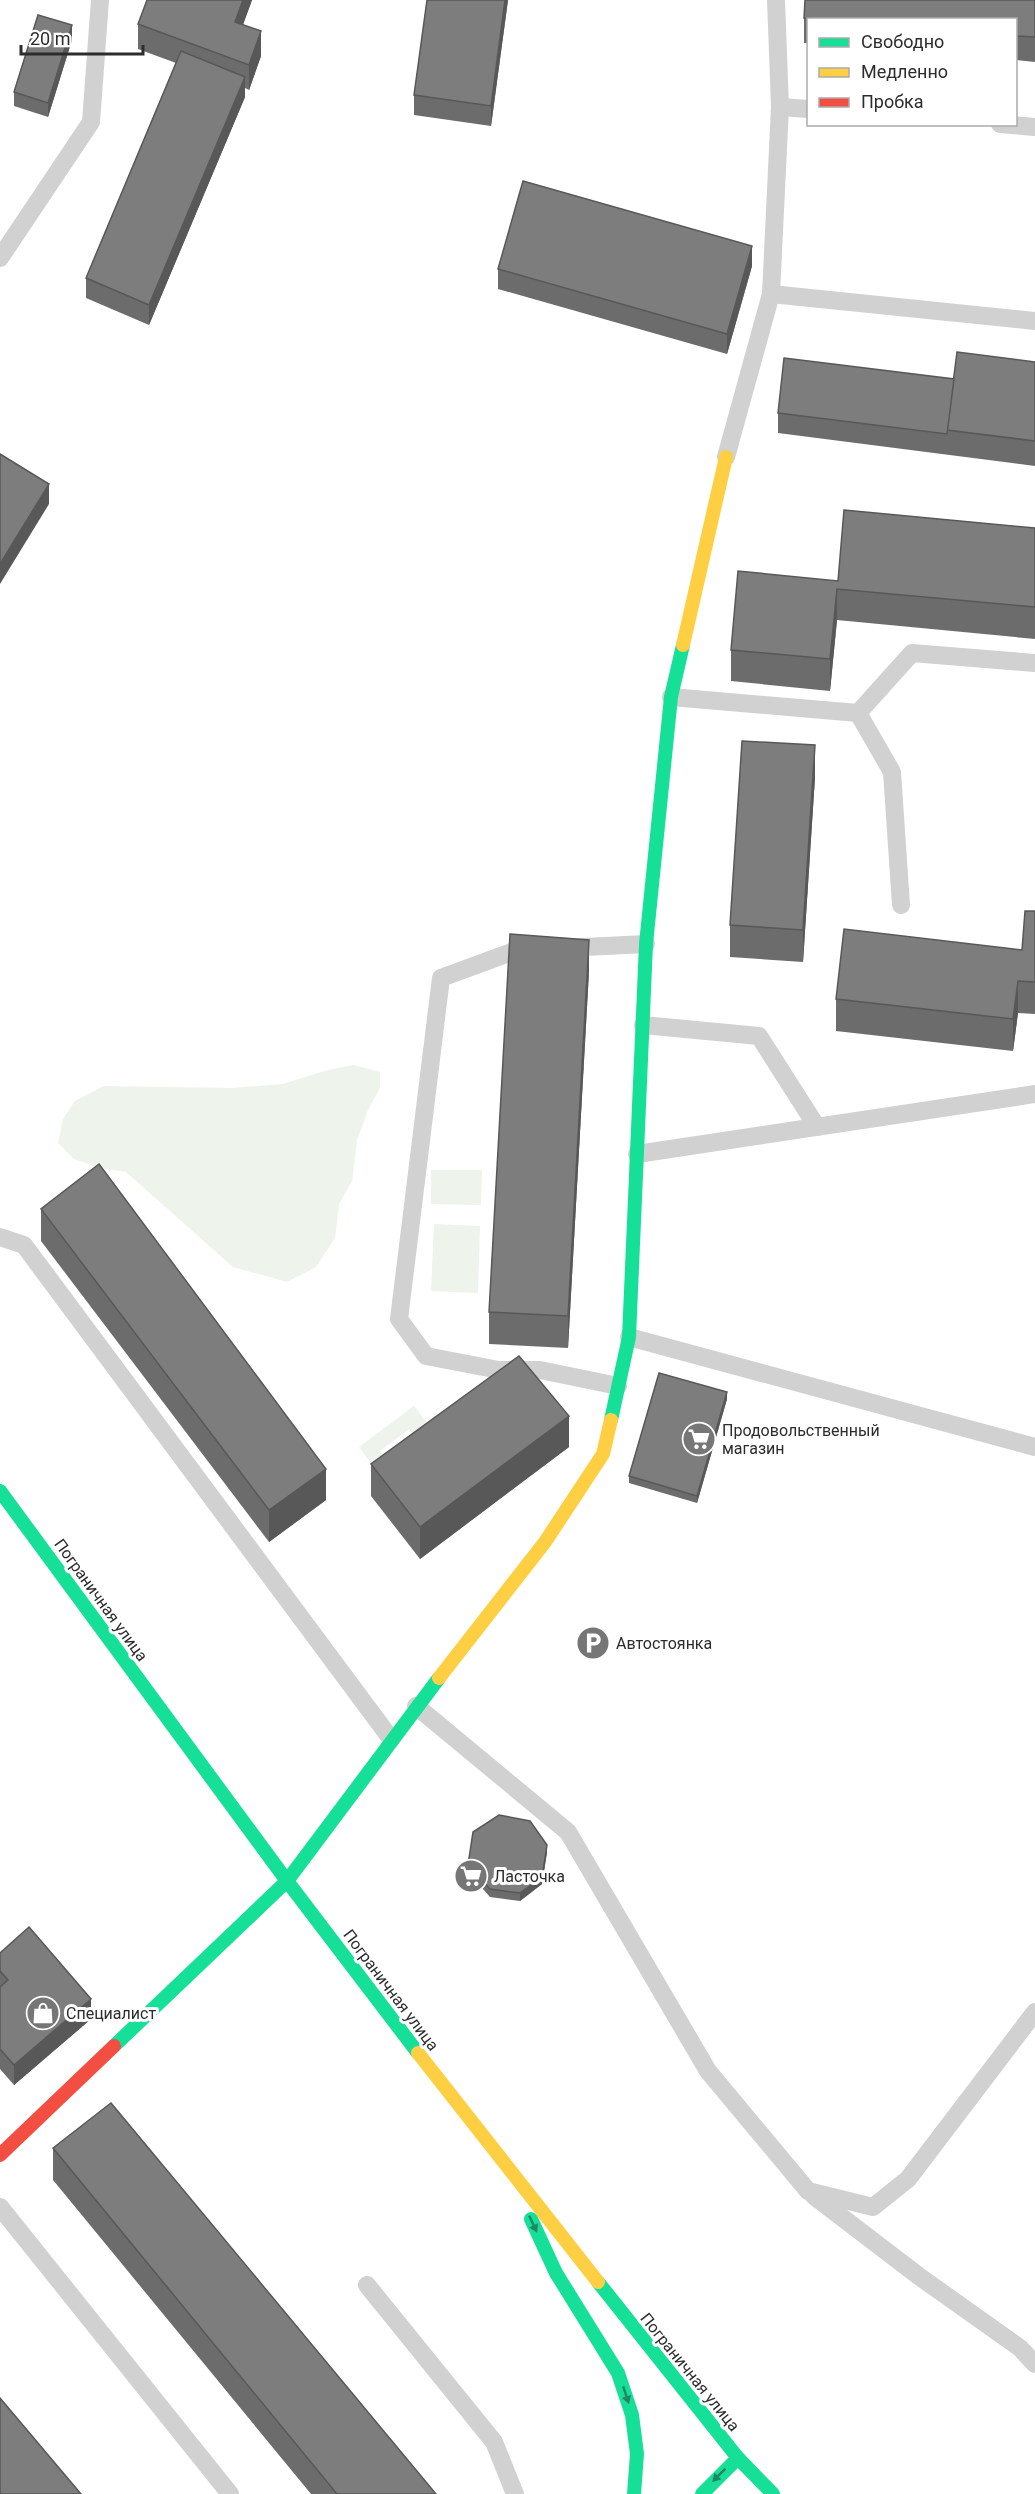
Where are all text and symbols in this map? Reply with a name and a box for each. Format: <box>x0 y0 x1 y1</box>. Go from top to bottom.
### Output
scale bar <box>21 18 142 56</box>
legend <box>807 18 1017 126</box>
text: 20 m <box>30 28 70 49</box>
text: Свободно <box>861 31 944 52</box>
text: Медленно <box>861 61 948 82</box>
text: Пробка <box>861 91 924 112</box>
supermarket icon: Продовольственный магазин <box>681 1421 717 1457</box>
place label: Продовольственный магазин <box>722 1421 880 1458</box>
street label: Пограничная улица <box>50 1535 152 1665</box>
parking icon: Автостоянка <box>575 1625 611 1661</box>
place label: Автостоянка <box>616 1634 712 1653</box>
supermarket icon: Ласточка <box>453 1858 489 1894</box>
place label: Ласточка <box>494 1867 565 1886</box>
street label: Пограничная улица <box>339 1926 443 2054</box>
shop icon: Специалист <box>25 1995 61 2031</box>
place label: Специалист <box>66 2004 156 2023</box>
one-way arrow <box>529 2216 538 2233</box>
street label: Пограничная улица <box>636 2309 744 2435</box>
one-way arrow <box>621 2386 631 2404</box>
one-way arrow <box>713 2468 727 2482</box>

